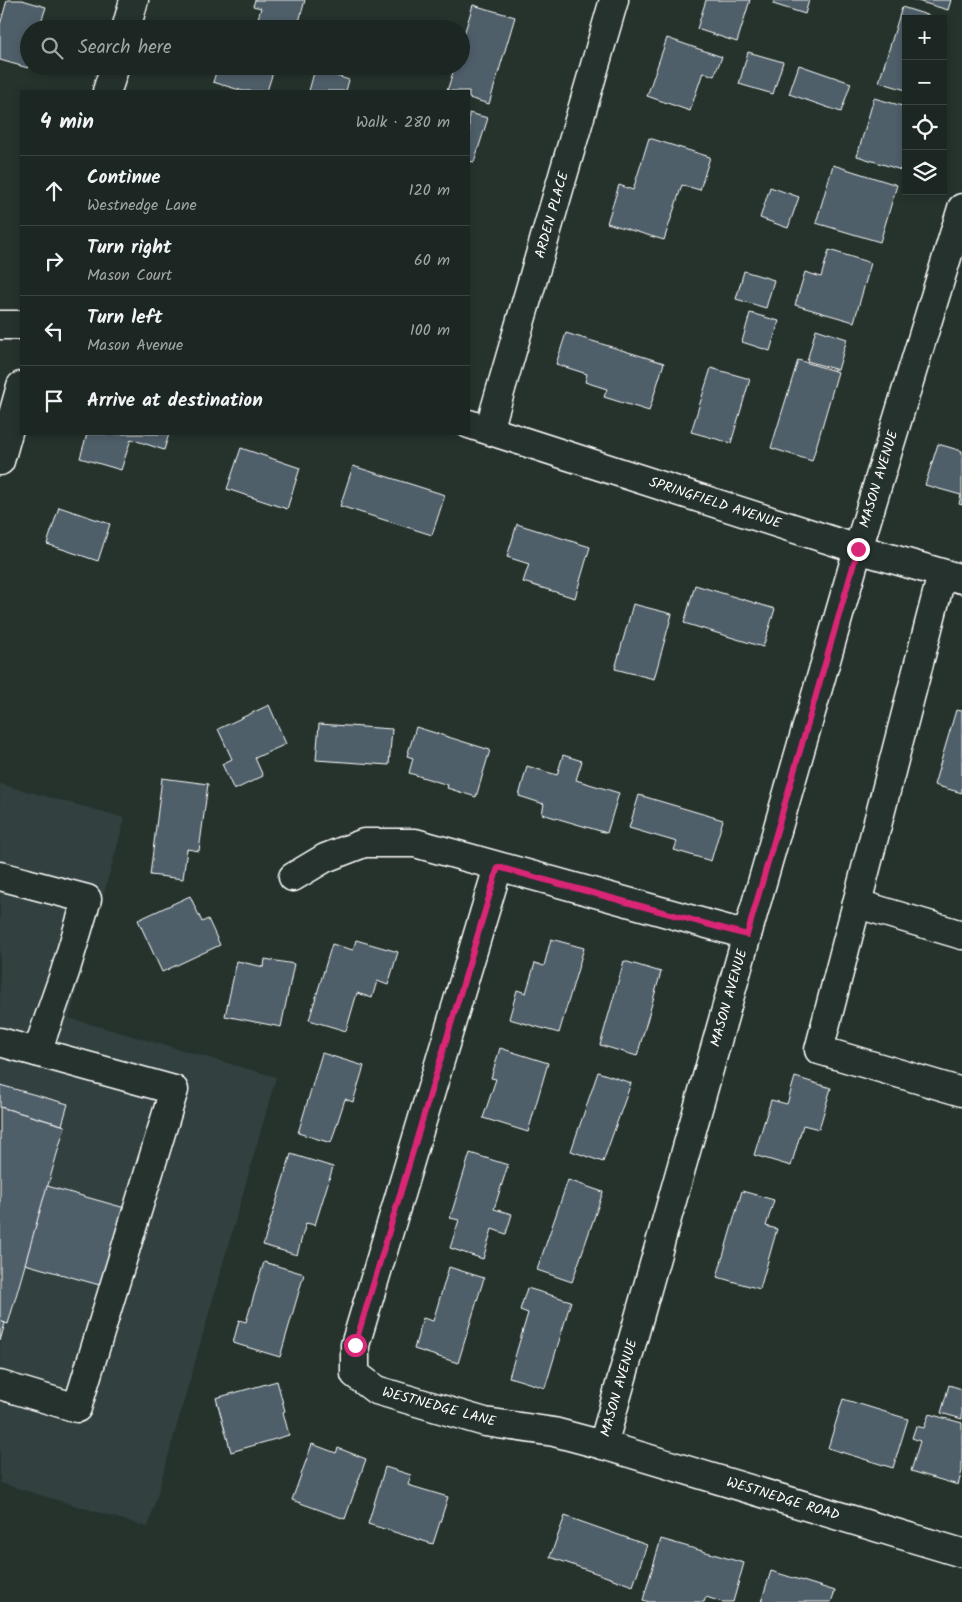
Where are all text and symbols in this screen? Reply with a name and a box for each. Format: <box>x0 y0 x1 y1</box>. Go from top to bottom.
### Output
map controls <box>902 15 947 195</box>
button: + <box>902 15 947 60</box>
search box <box>20 20 470 75</box>
text: Search here <box>78 33 172 63</box>
icon: search <box>38 34 66 62</box>
button: − <box>902 60 947 105</box>
button: locate <box>902 105 947 150</box>
text: 4 min <box>40 106 94 139</box>
text: Walk · 280 m <box>356 110 450 135</box>
button: layers <box>902 150 947 195</box>
text: Continue <box>87 163 160 193</box>
street label: ARDEN PLACE <box>529 168 575 261</box>
icon: ahead <box>40 177 68 205</box>
text: 120 m <box>409 178 450 203</box>
text: Westnedge Lane <box>87 193 197 218</box>
text: Turn right <box>87 233 172 263</box>
icon: right <box>40 247 68 275</box>
text: 60 m <box>414 248 450 273</box>
text: Mason Court <box>87 263 172 288</box>
text: Turn left <box>87 303 162 333</box>
icon: left <box>40 317 68 345</box>
text: 100 m <box>410 318 450 343</box>
text: Mason Avenue <box>87 333 183 358</box>
text: Arrive at destination <box>87 386 263 416</box>
icon: arrive <box>40 387 68 415</box>
street label: MASON AVENUE <box>854 427 904 530</box>
street label: SPRINGFIELD AVENUE <box>646 471 785 535</box>
route end <box>847 538 870 561</box>
street label: MASON AVENUE <box>705 946 754 1050</box>
route start <box>344 1334 367 1357</box>
street label: MASON AVENUE <box>595 1336 644 1440</box>
street label: WESTNEDGE LANE <box>380 1381 499 1433</box>
street label: WESTNEDGE ROAD <box>724 1471 842 1527</box>

